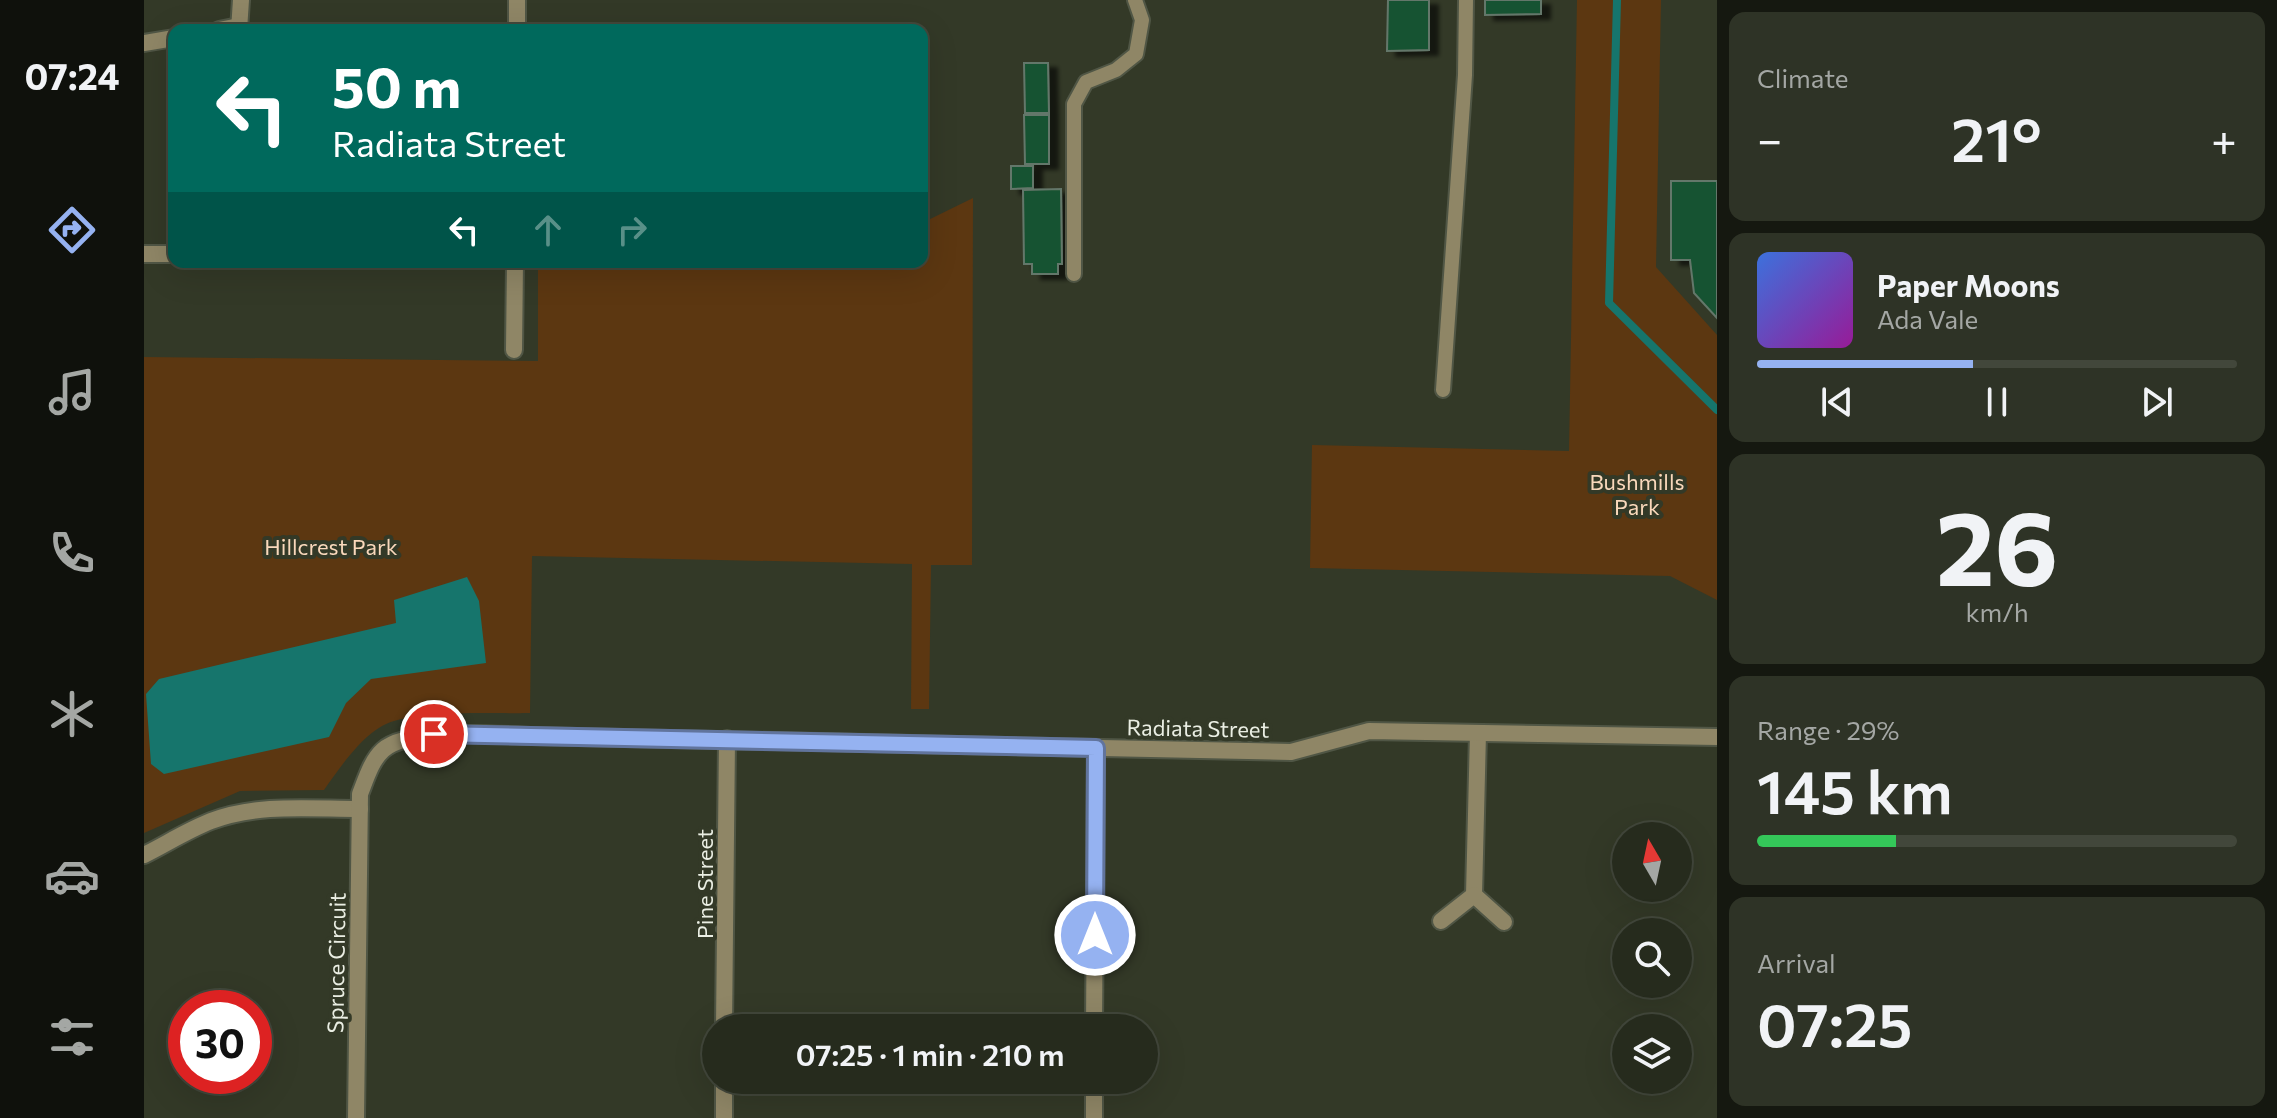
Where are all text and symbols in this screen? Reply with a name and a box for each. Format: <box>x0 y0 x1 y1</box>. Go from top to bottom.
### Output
text: 50 m <box>332 51 461 120</box>
text: 07:24 <box>25 53 119 97</box>
icon: left <box>200 56 304 160</box>
text: Climate <box>1757 62 1849 93</box>
text: 21° <box>1951 101 2042 174</box>
text: − <box>1757 111 1782 165</box>
text: + <box>2211 111 2237 165</box>
text: Radiata Street <box>332 120 566 164</box>
icon: directions <box>44 202 100 258</box>
icon: left <box>442 208 486 252</box>
icon: ahead <box>526 208 570 252</box>
icon: right <box>610 208 654 252</box>
text: Paper Moons <box>1877 266 2060 303</box>
text: Ada Vale <box>1877 303 1978 334</box>
icon: music <box>44 364 100 420</box>
icon: previous <box>1815 380 1859 424</box>
icon: pause <box>1975 380 2019 424</box>
icon: next <box>2135 380 2179 424</box>
park label: Bushmills Park <box>1589 468 1685 520</box>
text: 26 <box>1936 480 2058 607</box>
icon: phone <box>44 525 100 581</box>
park label: Hillcrest Park <box>264 533 398 560</box>
text: km/h <box>1965 596 2029 627</box>
icon: climate <box>44 686 100 742</box>
pin <box>400 700 468 768</box>
icon: arrive <box>412 712 456 756</box>
street label: Radiata Street <box>1126 713 1270 743</box>
text: Range · 29% <box>1757 714 1900 745</box>
text: 145 km <box>1757 753 1953 826</box>
north arrow <box>1612 822 1692 902</box>
map controls <box>1612 822 1692 1094</box>
street label: Pine Street <box>691 829 718 939</box>
icon: car <box>44 848 100 904</box>
street label: Spruce Circuit <box>321 892 351 1034</box>
position arrow <box>1053 893 1137 977</box>
button: search <box>1612 918 1692 998</box>
text: Arrival <box>1757 947 1836 978</box>
text: 07:25 <box>1757 986 1913 1059</box>
speed limit sign: 30 <box>168 990 272 1094</box>
icon: filters <box>44 1009 100 1065</box>
button: layers <box>1612 1014 1692 1094</box>
text: 07:25 · 1 min · 210 m <box>796 1035 1064 1072</box>

